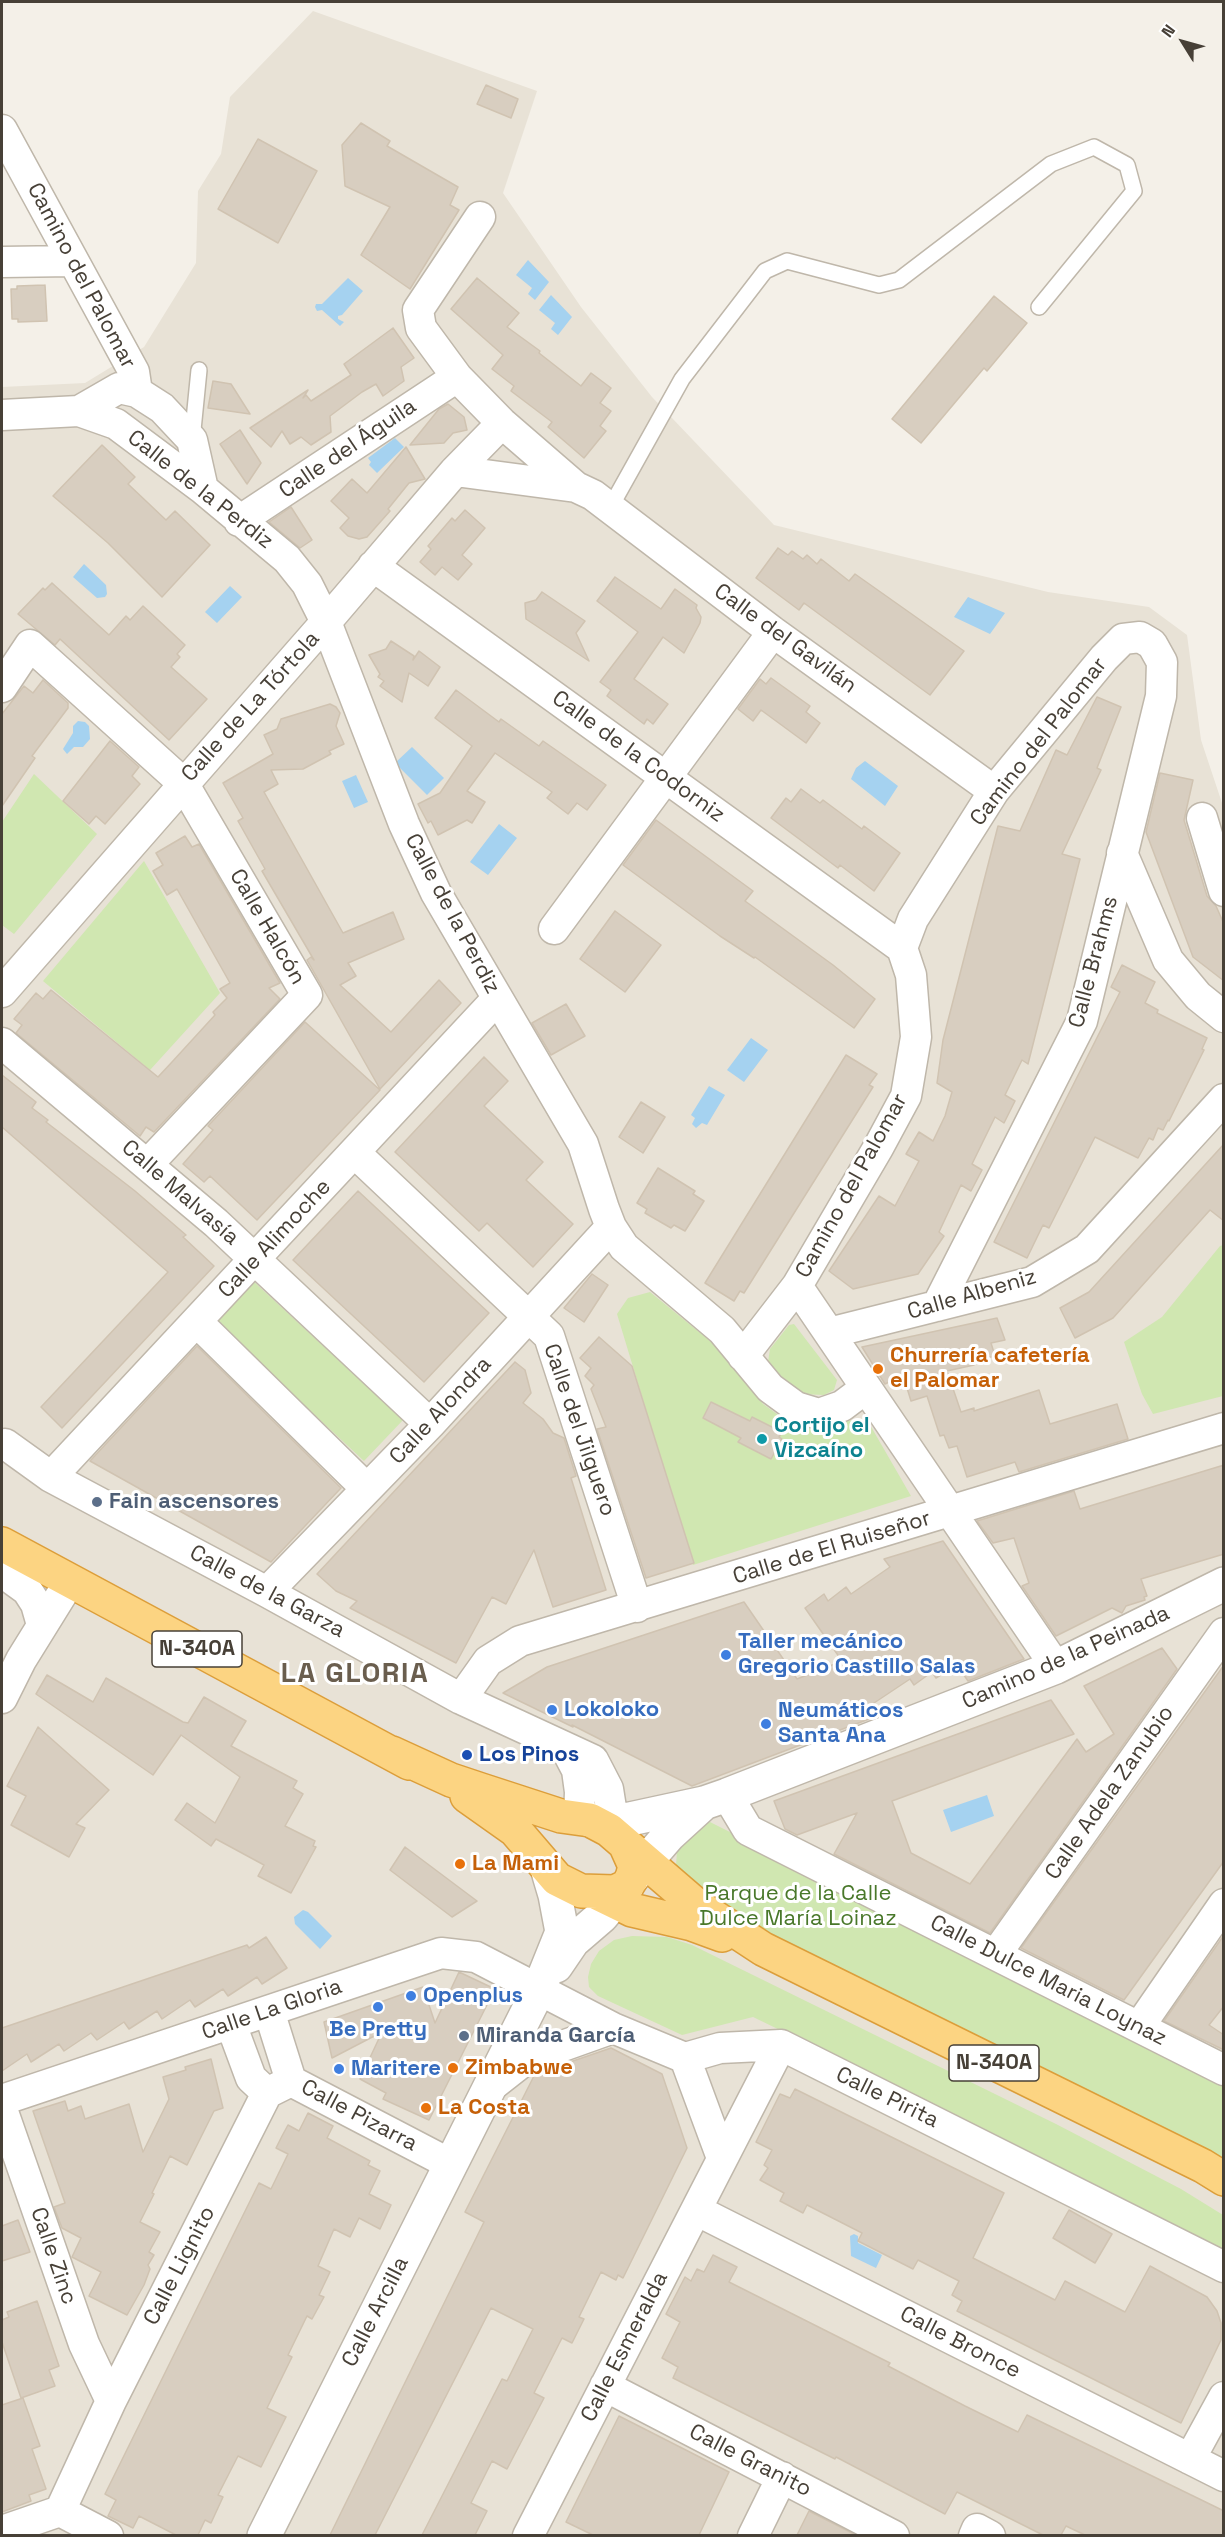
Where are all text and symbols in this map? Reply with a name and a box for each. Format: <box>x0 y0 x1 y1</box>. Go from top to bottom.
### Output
north arrow <box>1153 12 1213 72</box>
text: N <box>1157 20 1180 41</box>
street label: Camino del Palomar <box>21 179 141 373</box>
street label: Calle del Águila <box>275 394 421 504</box>
street label: Calle de la Perdiz <box>122 425 278 555</box>
street label: Calle del Gavilán <box>709 578 861 700</box>
street label: Calle de La Tórtola <box>176 626 326 788</box>
street label: Camino del Palomar <box>965 653 1113 831</box>
street label: Calle de la Codorniz <box>547 686 729 828</box>
street label: Calle de la Perdiz <box>399 829 505 999</box>
street label: Calle Halcón <box>223 865 311 989</box>
street label: Calle Brahms <box>1064 893 1124 1031</box>
street label: Camino del Palomar <box>790 1089 914 1283</box>
street label: Calle Malvasía <box>116 1135 244 1251</box>
street label: Calle Alimoche <box>213 1174 337 1304</box>
street label: Calle Albeniz <box>904 1264 1040 1326</box>
street label: Calle del Jilguero <box>537 1340 621 1520</box>
place label: Churrería cafetería el Palomar <box>890 1343 1090 1394</box>
street label: Calle Alondra <box>385 1352 497 1470</box>
marker: Churrería cafetería el Palomar <box>871 1362 885 1376</box>
place label: Cortijo el Vizcaíno <box>774 1413 870 1464</box>
marker: Cortijo el Vizcaíno <box>755 1432 769 1446</box>
place label: Fain ascensores <box>109 1489 279 1515</box>
marker: Fain ascensores <box>90 1495 104 1509</box>
street label: Calle de El Ruiseñor <box>730 1505 934 1591</box>
street label: Calle de la Garza <box>185 1540 349 1644</box>
street label: Camino de la Peinada <box>958 1600 1174 1716</box>
place label: Taller mecánico Gregorio Castillo Salas <box>738 1629 975 1681</box>
road number: N-340A <box>152 1631 242 1667</box>
marker: Taller mecánico Gregorio Castillo Salas <box>719 1648 733 1662</box>
district label: LA GLORIA <box>281 1657 429 1691</box>
place label: Lokoloko <box>564 1697 659 1723</box>
place label: Neumáticos Santa Ana <box>778 1698 903 1750</box>
street label: Calle Adela Zanubio <box>1040 1701 1180 1885</box>
marker: Lokoloko <box>545 1703 559 1717</box>
marker: Neumáticos Santa Ana <box>759 1717 773 1731</box>
place label: Los Pinos <box>479 1742 579 1768</box>
marker: Los Pinos <box>460 1748 474 1762</box>
place label: La Mami <box>472 1851 559 1877</box>
marker: La Mami <box>453 1857 467 1871</box>
park label: Parque de la Calle Dulce María Loinaz <box>699 1881 897 1933</box>
street label: Calle Dulce Maria Loynaz <box>925 1910 1171 2052</box>
street label: Calle La Gloria <box>198 1974 346 2046</box>
place label: Openplus <box>423 1983 523 2009</box>
marker: Openplus <box>404 1989 418 2003</box>
marker: Be Pretty <box>371 2000 385 2014</box>
place label: Be Pretty <box>329 2017 427 2043</box>
place label: Miranda García <box>476 2023 635 2049</box>
marker: Miranda García <box>457 2029 471 2043</box>
road number: N-340A <box>949 2045 1039 2081</box>
place label: Zimbabwe <box>465 2055 573 2081</box>
place label: Maritere <box>351 2056 441 2082</box>
marker: Zimbabwe <box>446 2061 460 2075</box>
marker: Maritere <box>332 2062 346 2076</box>
street label: Calle Pirita <box>831 2062 943 2134</box>
street label: Calle Pizarra <box>296 2074 422 2158</box>
place label: La Costa <box>438 2095 530 2121</box>
marker: La Costa <box>419 2101 433 2115</box>
street label: Calle Lignito <box>139 2202 221 2330</box>
street label: Calle Zinc <box>24 2204 82 2308</box>
street label: Calle Arcilla <box>337 2253 415 2371</box>
street label: Calle Esmeralda <box>576 2268 674 2426</box>
street label: Calle Bronce <box>895 2301 1025 2385</box>
street label: Calle Granito <box>685 2419 815 2503</box>

